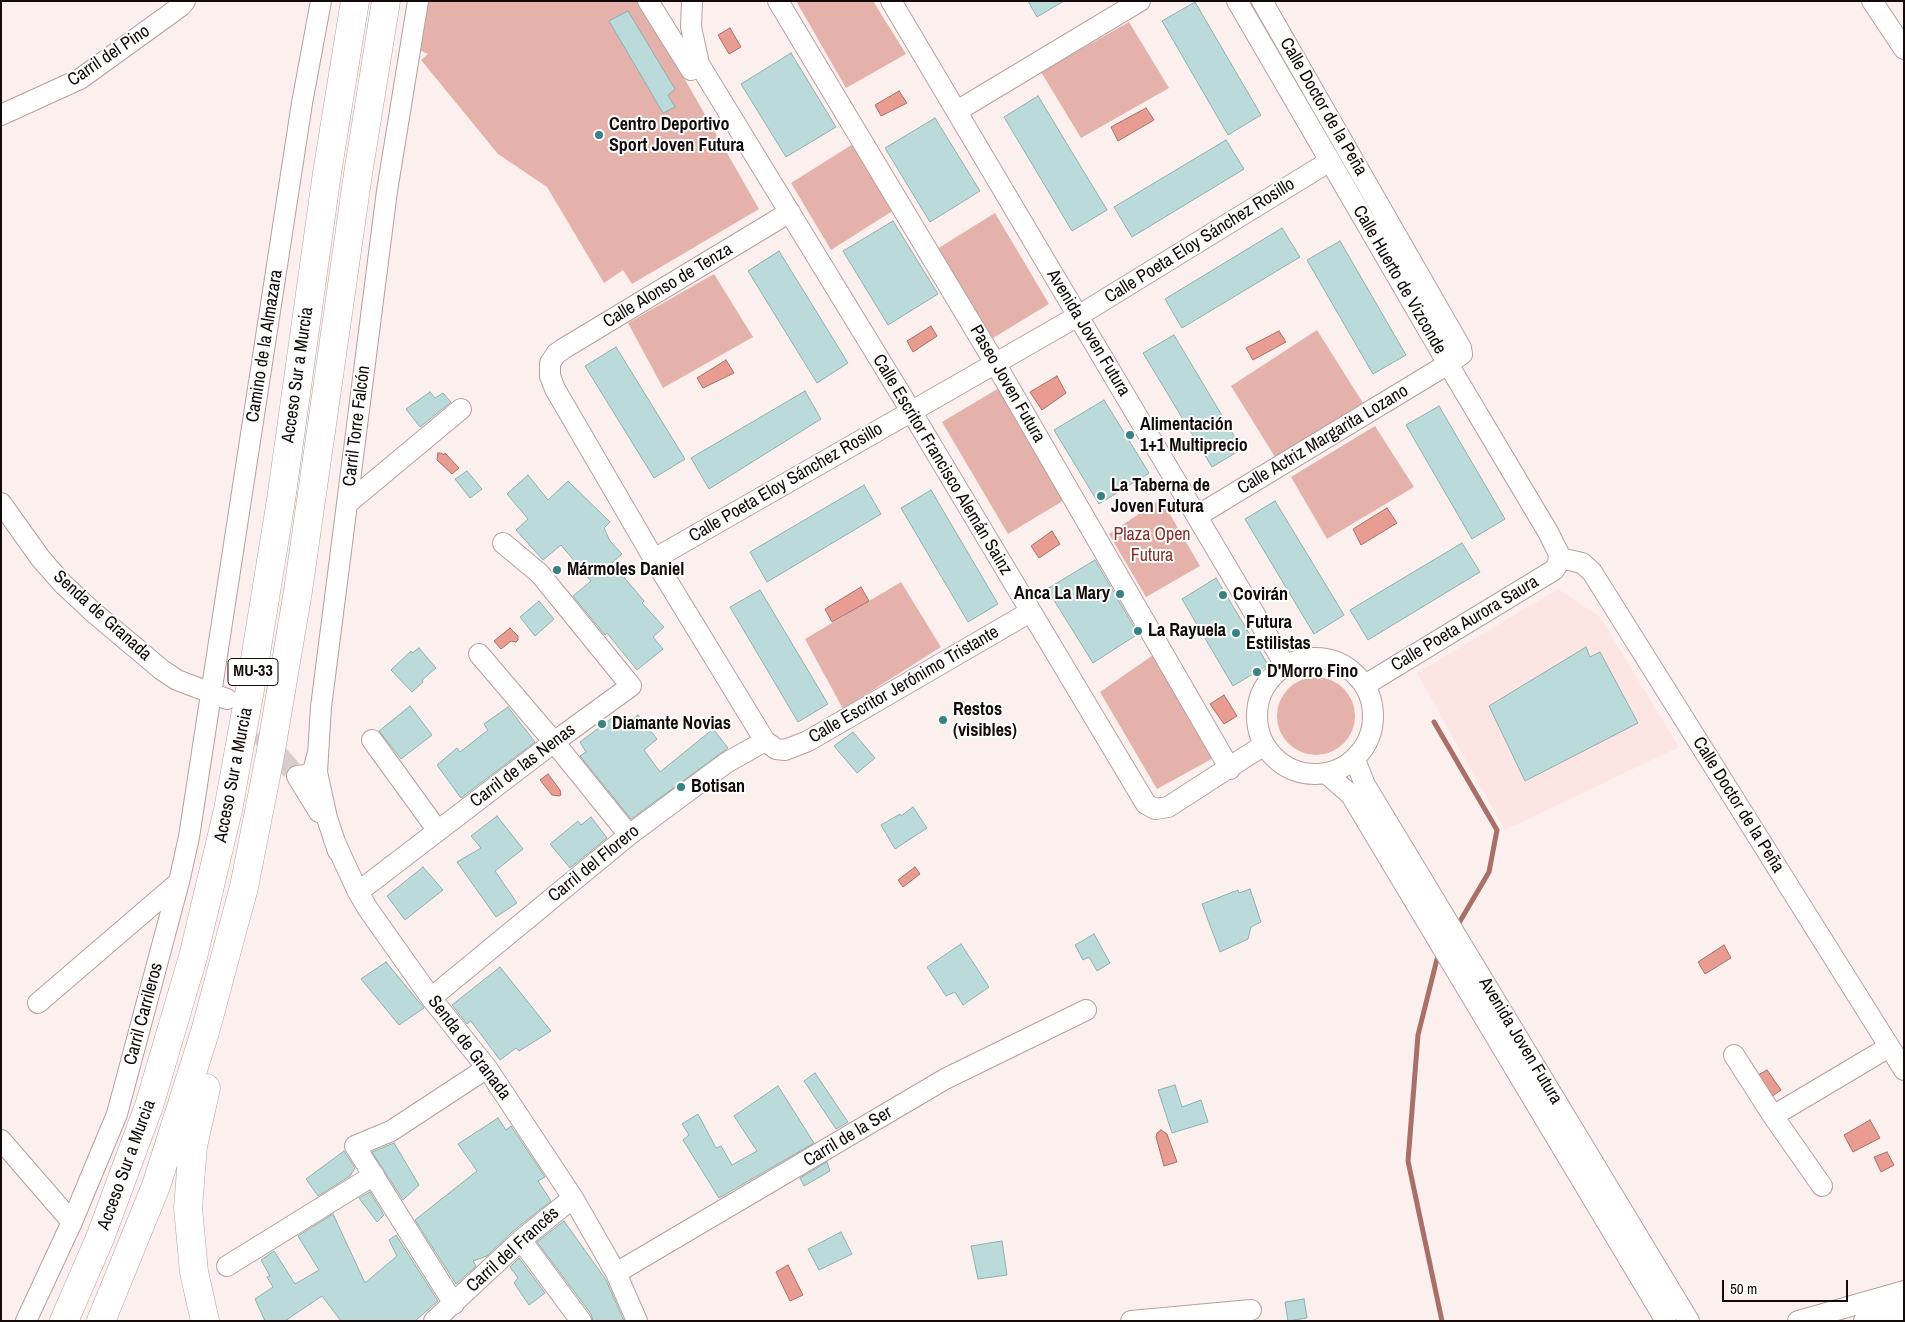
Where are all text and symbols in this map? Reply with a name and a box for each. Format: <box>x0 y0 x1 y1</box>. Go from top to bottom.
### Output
street label: Carril del Pino <box>64 21 154 91</box>
street label: Calle Doctor de la Peña <box>1275 34 1371 180</box>
place label: Centro Deportivo Sport Joven Futura <box>609 114 744 156</box>
marker: Centro Deportivo Sport Joven Futura <box>593 129 605 141</box>
street label: Calle Poeta Eloy Sánchez Rosillo <box>1101 174 1299 308</box>
street label: Calle Huerto de Vizconde <box>1348 202 1450 358</box>
street label: Calle Alonso de Tenza <box>599 239 737 333</box>
street label: Avenida Joven Futura <box>1042 266 1134 400</box>
street label: Camino de la Almazara <box>242 268 288 424</box>
street label: Acceso Sur a Murcia <box>278 306 318 444</box>
street label: Paseo Joven Futura <box>965 321 1049 447</box>
street label: Calle Escritor Francisco Alemán Sainz <box>867 351 1017 579</box>
street label: Carril Torre Falcón <box>339 364 375 488</box>
street label: Calle Actriz Margarita Lozano <box>1234 380 1412 500</box>
place label: Alimentación 1+1 Multiprecio <box>1140 414 1248 456</box>
street label: Calle Poeta Eloy Sánchez Rosillo <box>685 419 887 547</box>
marker: Alimentación 1+1 Multiprecio <box>1124 429 1136 441</box>
place label: La Taberna de Joven Futura <box>1111 475 1210 518</box>
marker: La Taberna de Joven Futura <box>1095 490 1107 502</box>
park label: Plaza Open Futura <box>1113 524 1191 566</box>
place label: Mármoles Daniel <box>567 559 684 581</box>
marker: Mármoles Daniel <box>551 564 563 576</box>
street label: Senda de Granada <box>48 566 156 666</box>
street label: Calle Poeta Aurora Saura <box>1387 571 1543 677</box>
place label: Anca La Mary <box>1014 583 1110 605</box>
place label: Covirán <box>1233 584 1288 606</box>
marker: Anca La Mary <box>1114 588 1126 600</box>
marker: Covirán <box>1217 589 1229 601</box>
place label: Futura Estilistas <box>1246 612 1311 654</box>
place label: La Rayuela <box>1148 620 1226 642</box>
street label: Calle Escritor Jerónimo Tristante <box>805 622 1003 748</box>
marker: La Rayuela <box>1132 625 1144 637</box>
marker: Futura Estilistas <box>1230 627 1242 639</box>
road number: MU-33 <box>228 659 278 686</box>
place label: D'Morro Fino <box>1267 661 1358 683</box>
marker: D'Morro Fino <box>1251 666 1263 678</box>
place label: Restos (visibles) <box>953 699 1017 742</box>
street label: Acceso Sur a Murcia <box>210 706 258 844</box>
place label: Diamante Novias <box>612 713 731 735</box>
marker: Restos (visibles) <box>937 714 949 726</box>
marker: Diamante Novias <box>596 718 608 730</box>
street label: Carril de las Nenas <box>466 719 580 813</box>
street label: Calle Doctor de la Peña <box>1688 733 1788 877</box>
place label: Botisan <box>691 776 745 798</box>
marker: Botisan <box>675 781 687 793</box>
street label: Carril del Florero <box>544 821 644 907</box>
street label: Carril Carrileros <box>120 961 168 1067</box>
street label: Avenida Joven Futura <box>1474 974 1566 1108</box>
street label: Senda de Granada <box>423 992 515 1104</box>
street label: Acceso Sur a Murcia <box>93 1097 161 1233</box>
street label: Carril de la Ser <box>800 1102 896 1172</box>
street label: Carril del Francés <box>462 1203 564 1297</box>
scale bar <box>1725 1270 1851 1302</box>
text: 50 m <box>1730 1278 1757 1299</box>

